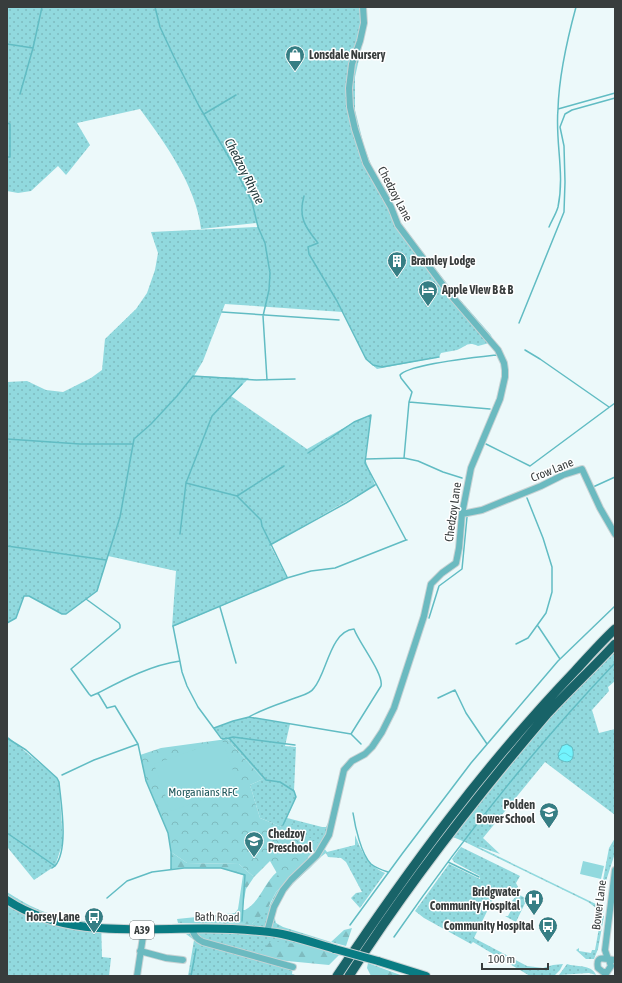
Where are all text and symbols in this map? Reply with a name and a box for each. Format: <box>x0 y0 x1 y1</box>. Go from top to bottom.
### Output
shop icon: Lonsdale Nursery <box>284 44 306 72</box>
place label: Lonsdale Nursery <box>309 48 385 62</box>
water label: Chedzoy Rhyne <box>222 136 268 207</box>
street label: Chedzoy Lane <box>375 164 415 224</box>
building icon: Bramley Lodge <box>386 250 408 278</box>
place label: Bramley Lodge <box>411 254 476 268</box>
hotel icon: Apple View B & B <box>417 279 439 307</box>
place label: Apple View B & B <box>441 283 513 297</box>
street label: Crow Lane <box>529 455 575 485</box>
street label: Chedzoy Lane <box>442 481 464 543</box>
park label: Morganians RFC <box>168 785 238 799</box>
place label: Polden Bower School <box>476 798 536 826</box>
school or university icon: Polden Bower School <box>538 801 560 829</box>
place label: Chedzoy Preschool <box>268 827 313 855</box>
school or university icon: Chedzoy Preschool <box>243 830 265 858</box>
street label: Bower Lane <box>589 879 609 931</box>
place label: Bridgwater Community Hospital <box>430 885 521 913</box>
hospital icon: Bridgwater Community Hospital <box>523 888 545 916</box>
bus stop icon: Horsey Lane <box>83 906 105 934</box>
place label: Horsey Lane <box>26 910 81 924</box>
street label: Bath Road <box>194 910 240 924</box>
bus stop icon: Community Hospital <box>537 915 559 943</box>
place label: Community Hospital <box>444 919 535 933</box>
road number: A39 <box>130 921 154 939</box>
scale bar <box>482 945 548 971</box>
text: 100 m <box>488 952 515 966</box>

